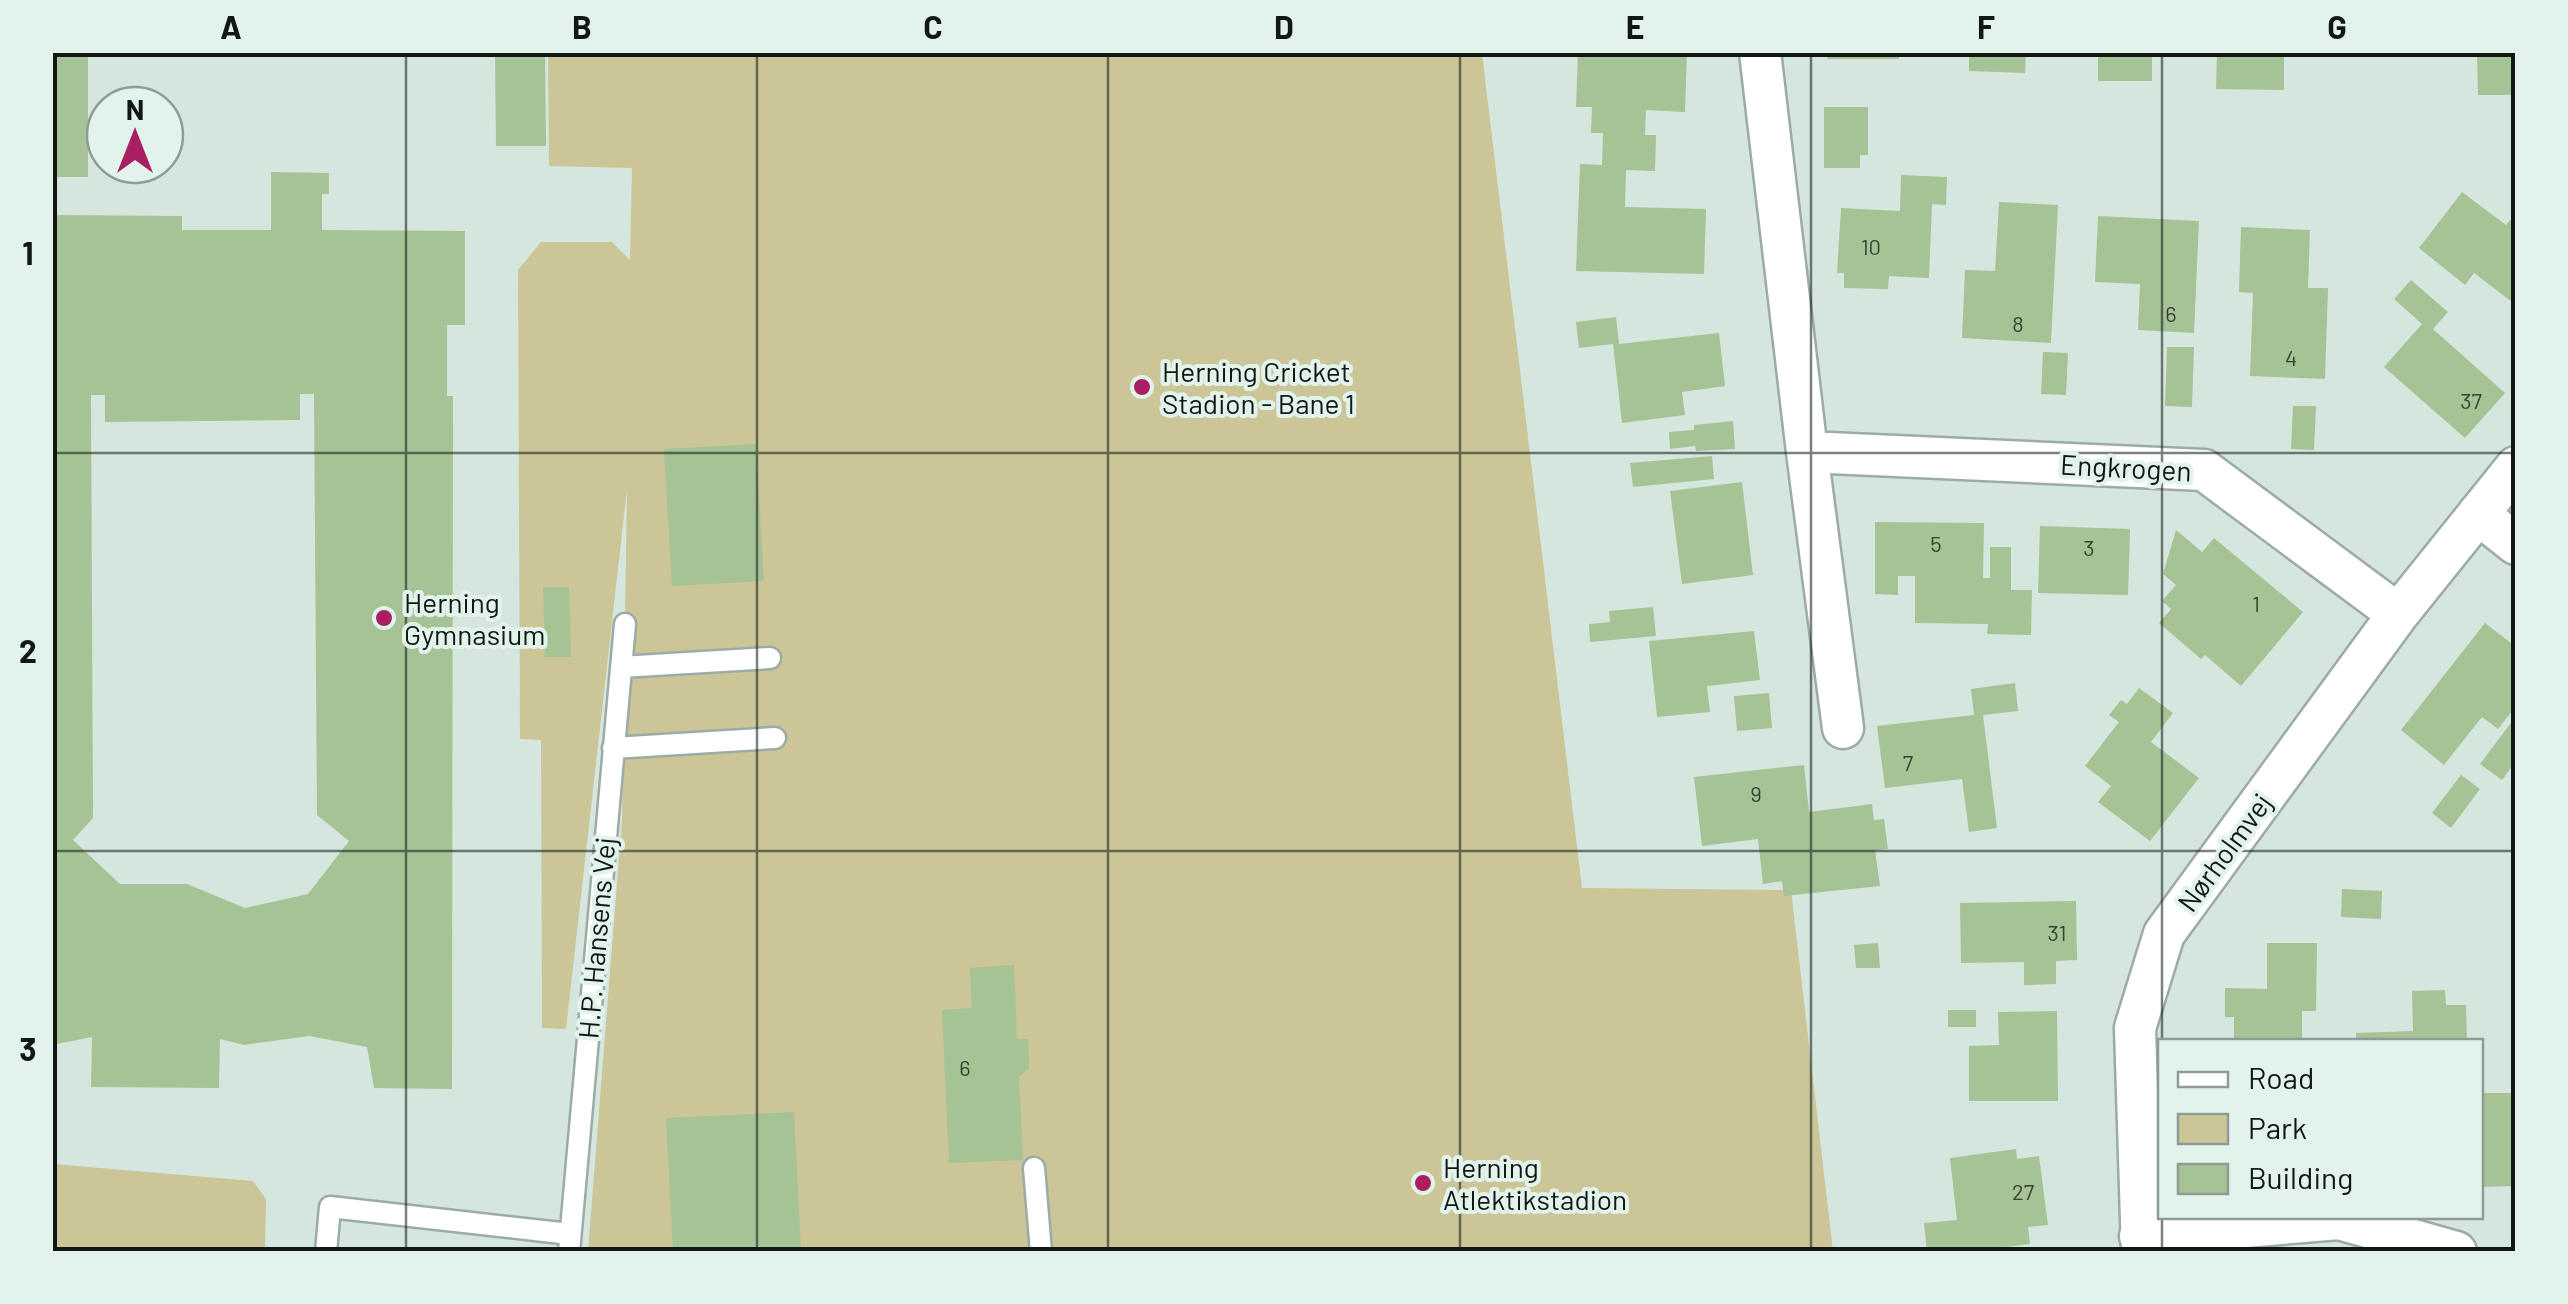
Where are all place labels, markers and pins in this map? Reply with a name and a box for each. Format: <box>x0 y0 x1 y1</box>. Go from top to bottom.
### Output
place label: Herning Cricket Stadion - Bane 1 <box>1162 354 1355 420</box>
marker: Herning Cricket Stadion - Bane 1 <box>1131 376 1153 398</box>
place label: Herning Gymnasium <box>404 585 545 651</box>
marker: Herning Gymnasium <box>373 607 395 629</box>
place label: Herning Atlektikstadion <box>1443 1150 1627 1216</box>
marker: Herning Atlektikstadion <box>1412 1172 1434 1194</box>

